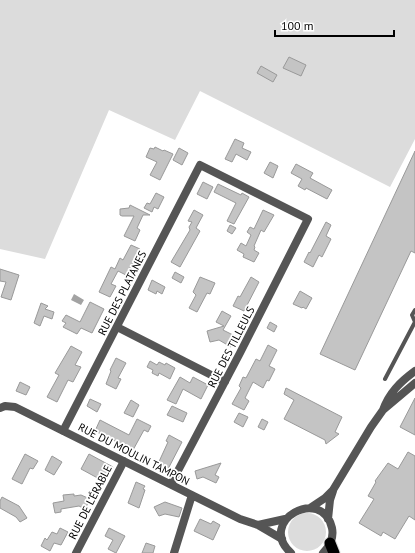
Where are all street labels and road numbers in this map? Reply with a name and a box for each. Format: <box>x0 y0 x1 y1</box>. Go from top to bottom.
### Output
street label: RUE DES PLATANES <box>95 248 149 338</box>
street label: RUE DES TILLEULS <box>204 304 258 390</box>
street label: RUE DU MOULIN TAMPON <box>76 420 192 488</box>
street label: RUE DE L’ÉRABLE <box>65 462 115 542</box>

